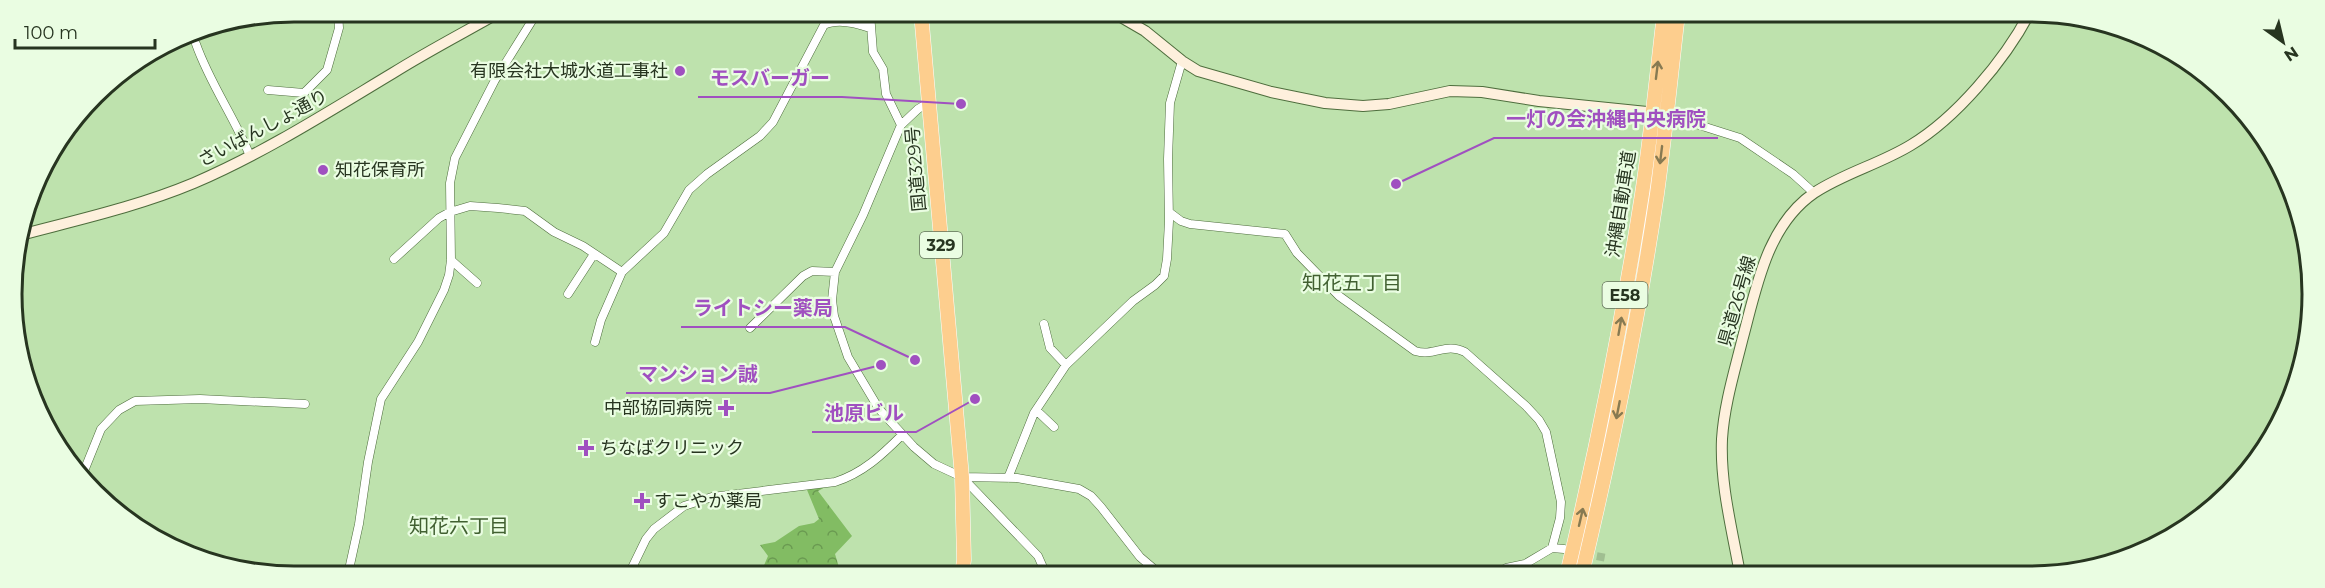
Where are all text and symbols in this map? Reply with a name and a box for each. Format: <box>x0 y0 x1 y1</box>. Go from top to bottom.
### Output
scale bar <box>15 12 154 50</box>
north arrow <box>2253 12 2313 72</box>
text: 100 m <box>24 22 78 44</box>
text: N <box>2280 43 2302 66</box>
callout: モスバーガー <box>698 59 842 97</box>
place label: 有限会社大城水道工事社 <box>470 60 668 82</box>
one-way arrow <box>1652 61 1663 81</box>
marker: 有限会社大城水道工事社 <box>673 64 687 78</box>
text: モスバーガー <box>710 66 830 90</box>
street label: さいばんしょ通り <box>194 84 332 172</box>
callout: 一灯の会沖縄中央病院 <box>1494 100 1718 138</box>
text: 一灯の会沖縄中央病院 <box>1506 107 1706 131</box>
street label: 国道329号 <box>901 126 931 212</box>
one-way arrow <box>1656 145 1667 165</box>
street label: 沖縄自動車道 <box>1602 149 1640 259</box>
place label: 知花保育所 <box>335 159 425 181</box>
marker: 知花保育所 <box>316 163 330 177</box>
road number: 329 <box>920 232 962 258</box>
street label: 県道26号線 <box>1714 253 1760 349</box>
district label: 知花五丁目 <box>1302 271 1402 295</box>
road number: E58 <box>1602 282 1648 308</box>
callout: ライトシー薬局 <box>681 289 845 327</box>
text: ライトシー薬局 <box>693 296 833 320</box>
one-way arrow <box>1615 316 1626 336</box>
callout: マンション誠 <box>626 355 770 393</box>
text: マンション誠 <box>638 362 758 386</box>
callout: 池原ビル <box>812 394 916 432</box>
place label: 中部協同病院 <box>604 397 712 419</box>
marker: 中部協同病院 <box>717 399 735 417</box>
one-way arrow <box>1612 399 1623 419</box>
text: 池原ビル <box>824 401 904 425</box>
place label: ちなばクリニック <box>600 437 744 459</box>
marker: ちなばクリニック <box>577 439 595 457</box>
place label: すこやか薬局 <box>654 490 762 512</box>
marker: すこやか薬局 <box>635 494 649 508</box>
one-way arrow <box>1575 507 1587 526</box>
district label: 知花六丁目 <box>409 514 509 538</box>

